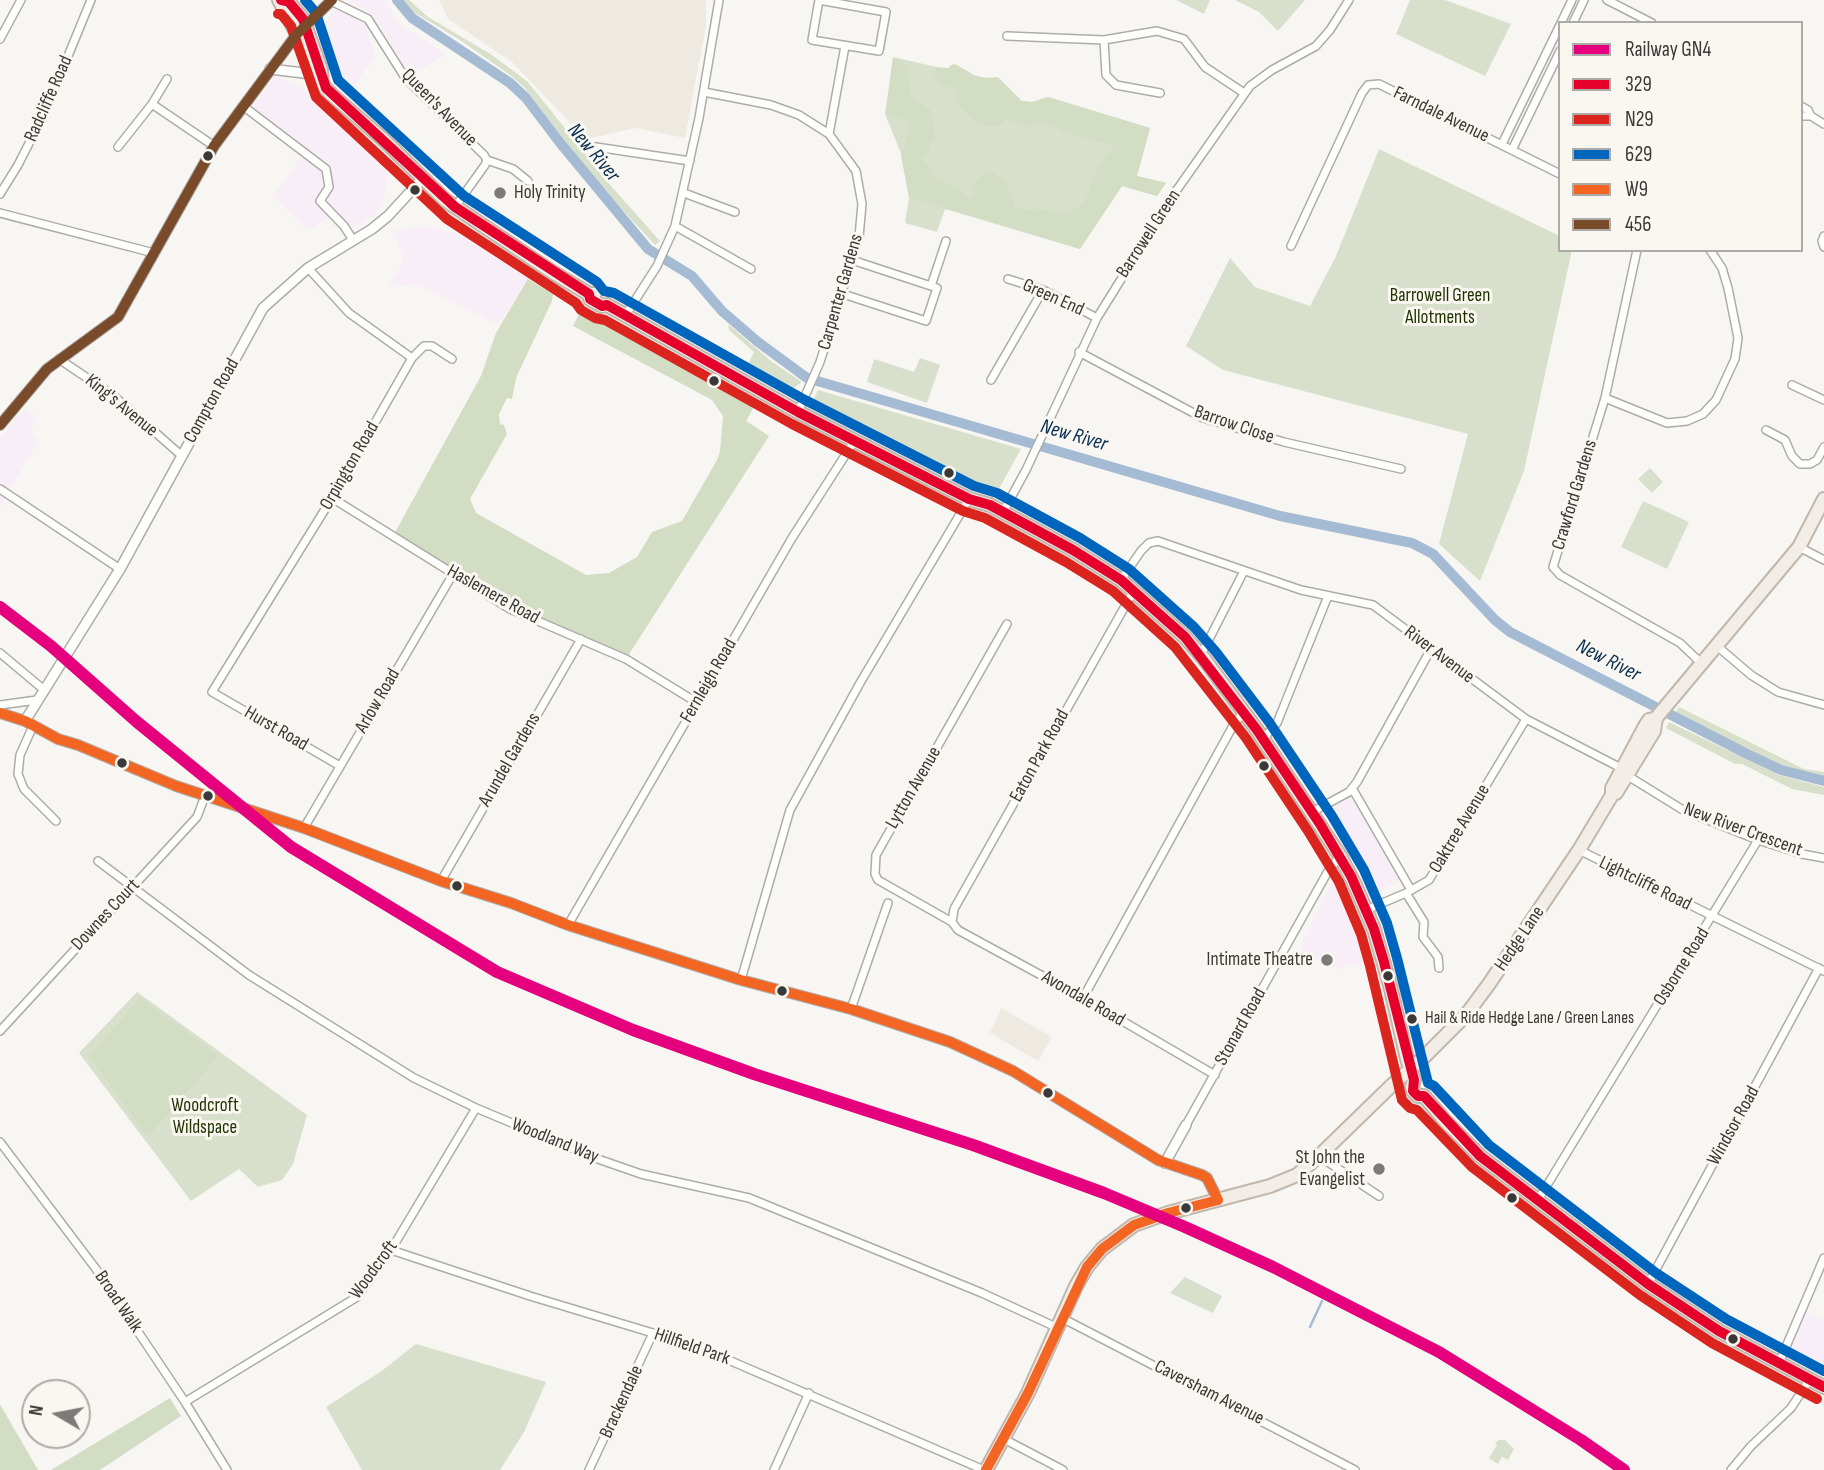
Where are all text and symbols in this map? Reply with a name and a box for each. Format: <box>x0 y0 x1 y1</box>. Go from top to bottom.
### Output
legend <box>1558 21 1803 252</box>
text: Railway GN4 <box>1625 37 1711 62</box>
street label: Radcliffe Road <box>20 53 78 145</box>
street label: Queen's Avenue <box>396 64 482 152</box>
text: 329 <box>1625 72 1652 97</box>
street label: Farndale Avenue <box>1389 82 1493 148</box>
text: N29 <box>1625 107 1654 132</box>
water label: New River <box>561 119 625 187</box>
text: 629 <box>1625 142 1652 167</box>
unlabelled marker <box>201 149 215 163</box>
text: W9 <box>1625 177 1648 202</box>
place label: Holy Trinity <box>514 182 586 204</box>
unlabelled marker <box>408 183 422 197</box>
marker: Holy Trinity <box>492 185 508 201</box>
street label: Barrowell Green <box>1112 186 1186 282</box>
text: 456 <box>1625 212 1651 237</box>
street label: Carpenter Gardens <box>814 231 868 353</box>
street label: Green End <box>1019 274 1087 322</box>
park label: Barrowell Green Allotments <box>1390 285 1490 329</box>
street label: Compton Road <box>179 355 245 447</box>
street label: King's Avenue <box>80 370 162 442</box>
unlabelled marker <box>707 374 721 388</box>
street label: Barrow Close <box>1191 401 1277 449</box>
water label: New River <box>1038 414 1110 458</box>
street label: Orpington Road <box>316 418 384 514</box>
street label: Crawford Gardens <box>1547 437 1603 553</box>
unlabelled marker <box>942 466 956 480</box>
street label: Haslemere Road <box>443 560 543 630</box>
street label: River Avenue <box>1399 621 1479 689</box>
water label: New River <box>1572 634 1644 688</box>
street label: Fernleigh Road <box>676 635 742 727</box>
street label: Arlow Road <box>350 665 406 737</box>
street label: Hurst Road <box>240 702 312 756</box>
street label: Eaton Park Road <box>1005 706 1075 806</box>
street label: Arundel Gardens <box>474 709 546 811</box>
street label: Lytton Avenue <box>881 743 947 833</box>
unlabelled marker <box>115 756 129 770</box>
unlabelled marker <box>1257 759 1271 773</box>
street label: Oaktree Avenue <box>1425 780 1495 878</box>
unlabelled marker <box>201 789 215 803</box>
street label: New River Crescent <box>1681 798 1805 862</box>
street label: Lightcliffe Road <box>1595 852 1695 916</box>
street label: Downes Court <box>67 874 145 956</box>
unlabelled marker <box>450 879 464 893</box>
street label: Hedge Lane <box>1490 902 1550 976</box>
street label: Osborne Road <box>1649 924 1715 1010</box>
place label: Intimate Theatre <box>1207 949 1313 971</box>
marker: Intimate Theatre <box>1319 952 1335 968</box>
street label: Avondale Road <box>1037 966 1129 1032</box>
unlabelled marker <box>1381 969 1395 983</box>
unlabelled marker <box>775 984 789 998</box>
street label: Stonard Road <box>1210 984 1272 1070</box>
place label: Hail & Ride Hedge Lane / Green Lanes <box>1425 1009 1634 1029</box>
marker: Hail & Ride Hedge Lane / Green Lanes <box>1405 1012 1419 1026</box>
street label: Windsor Road <box>1703 1083 1765 1169</box>
unlabelled marker <box>1041 1086 1055 1100</box>
park label: Woodcroft Wildspace <box>171 1095 239 1139</box>
street label: Woodland Way <box>508 1113 602 1169</box>
place label: St John the Evangelist <box>1295 1147 1365 1191</box>
marker: St John the Evangelist <box>1371 1161 1387 1177</box>
unlabelled marker <box>1505 1191 1519 1205</box>
unlabelled marker <box>1179 1201 1193 1215</box>
street label: Woodcroft <box>345 1236 403 1304</box>
street label: Broad Walk <box>89 1267 147 1337</box>
street label: Hillfield Park <box>651 1323 733 1371</box>
unlabelled marker <box>1726 1332 1740 1346</box>
street label: Caversham Avenue <box>1150 1356 1268 1430</box>
street label: Brackendale <box>595 1362 649 1442</box>
north arrow <box>21 1379 91 1449</box>
text: N <box>25 1404 49 1418</box>

